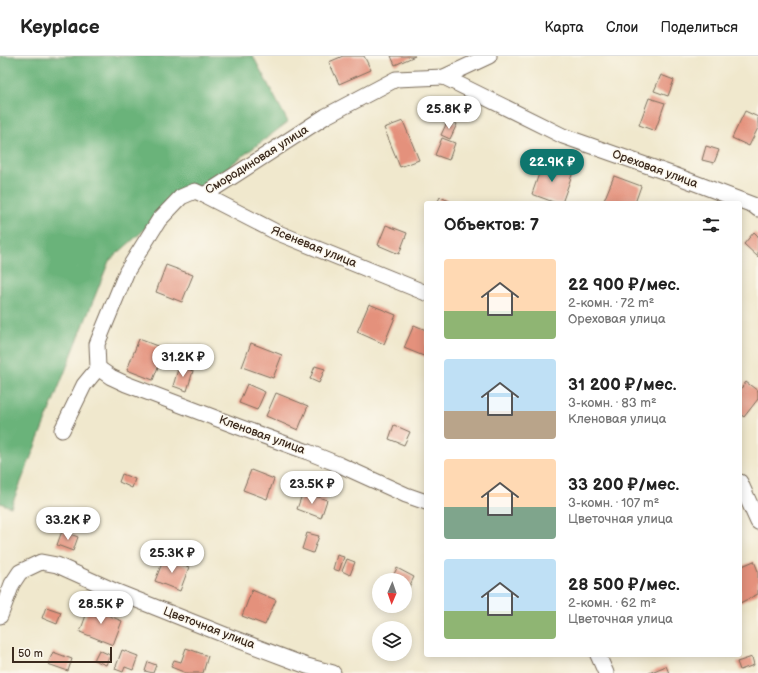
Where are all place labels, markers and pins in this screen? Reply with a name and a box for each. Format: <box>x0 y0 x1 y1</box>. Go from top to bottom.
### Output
pin: 25.8K ₽ <box>412 96 486 130</box>
pin: 22.9K ₽ <box>515 149 589 183</box>
pin: 31.2K ₽ <box>146 344 220 378</box>
pin: 23.5K ₽ <box>275 471 349 505</box>
pin: 33.2K ₽ <box>31 507 105 541</box>
pin: 25.3K ₽ <box>135 540 209 574</box>
pin: 28.5K ₽ <box>64 591 138 625</box>

